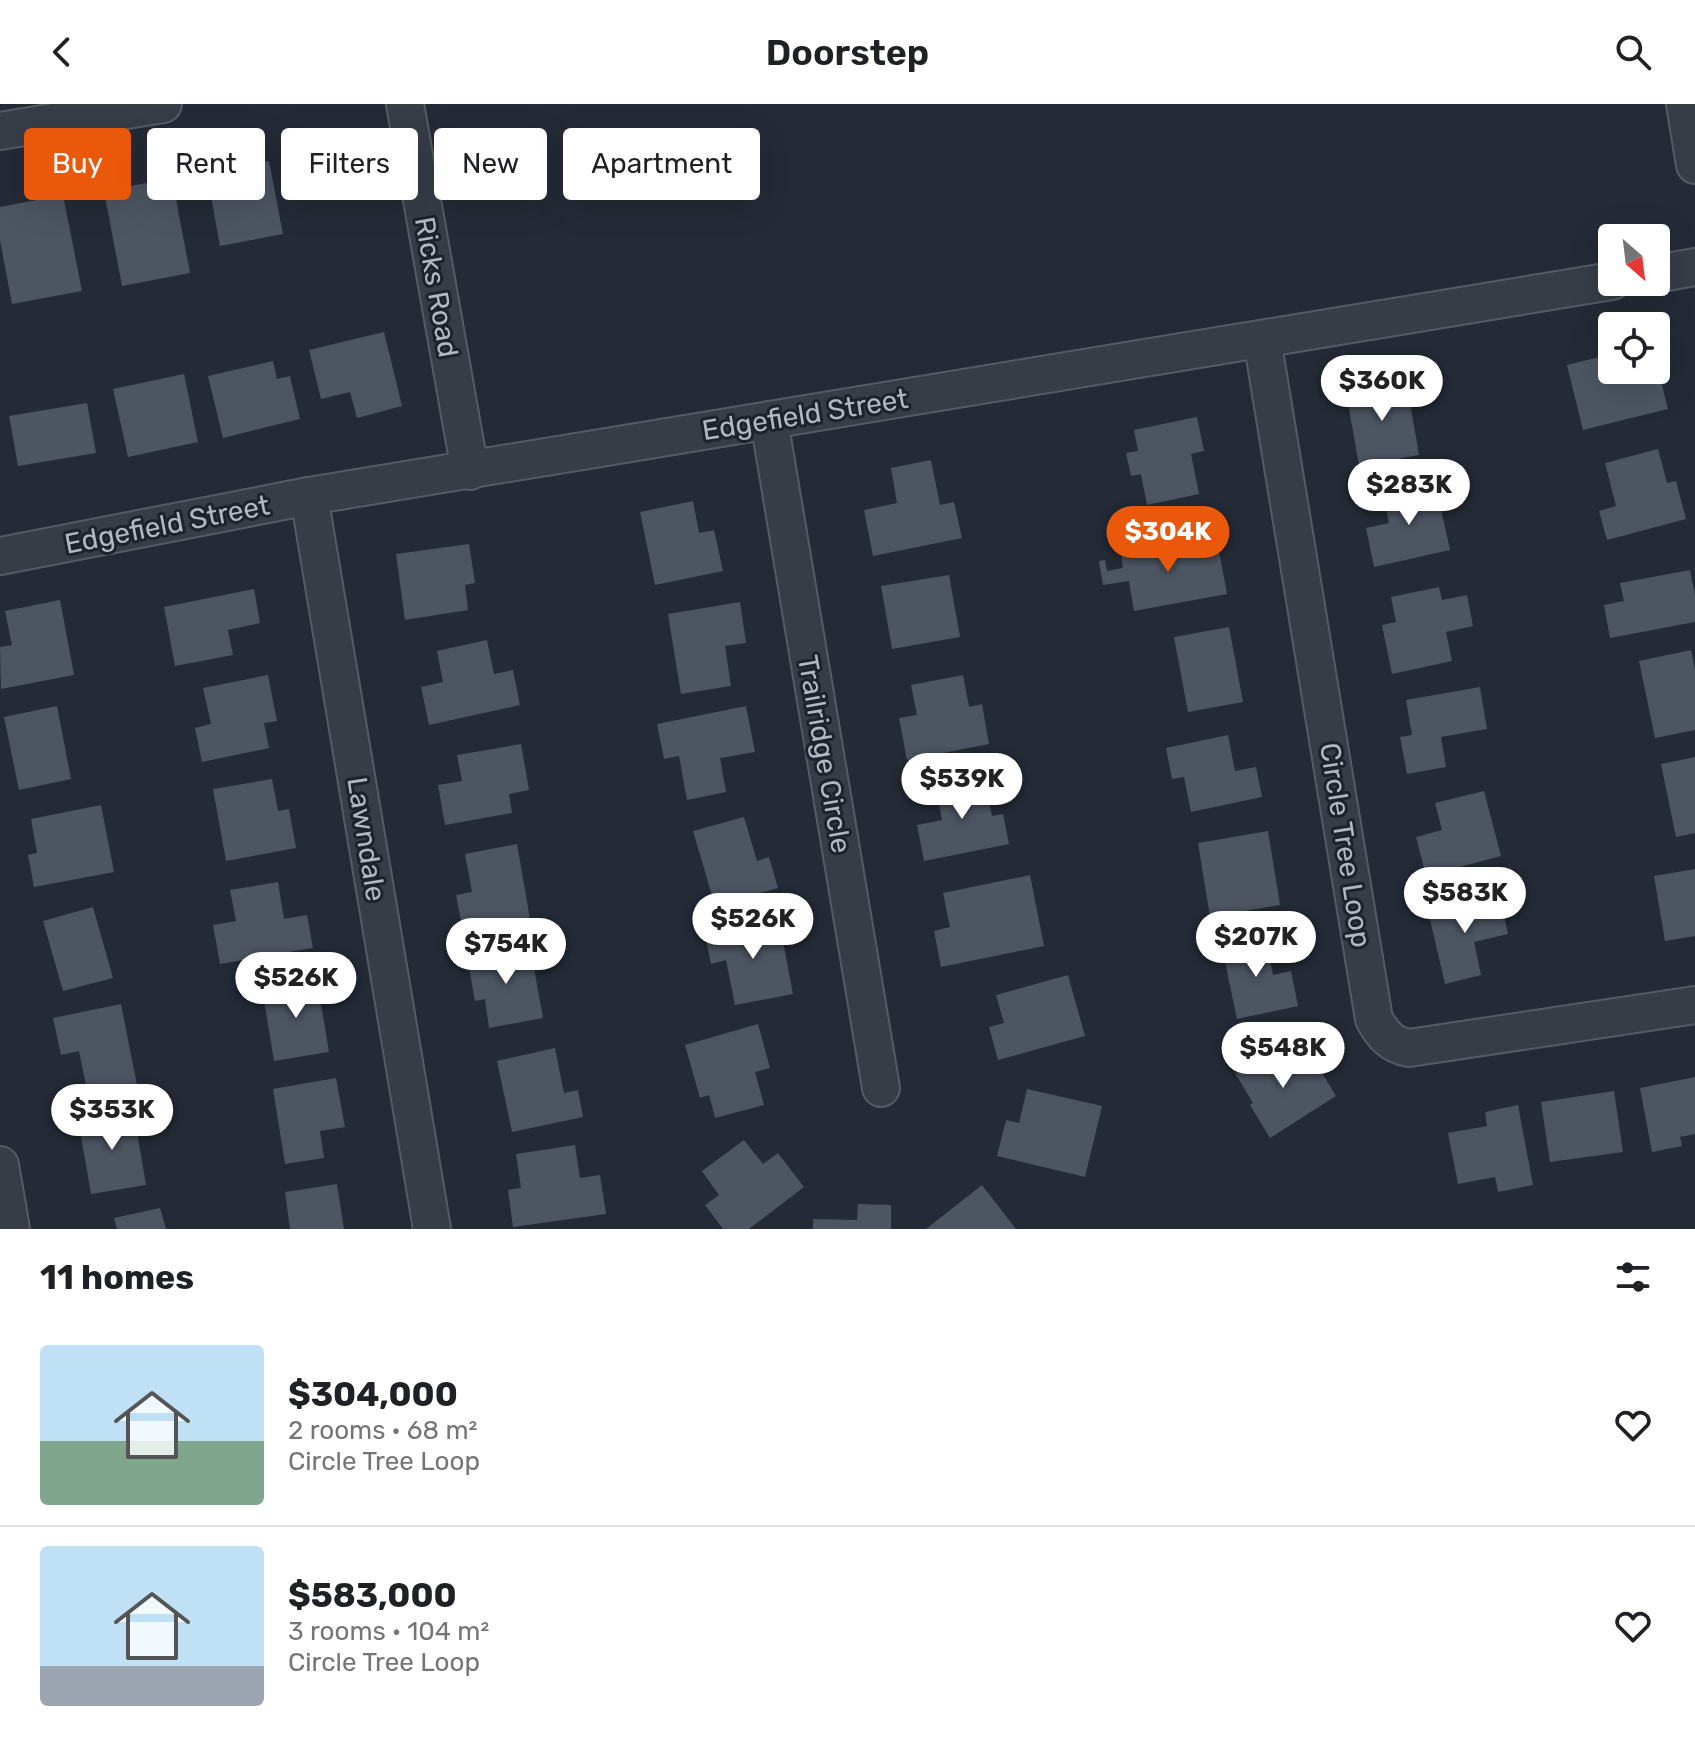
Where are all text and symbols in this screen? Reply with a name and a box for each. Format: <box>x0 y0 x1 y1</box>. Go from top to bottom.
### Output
icon: back <box>40 30 84 74</box>
icon: search <box>1611 30 1655 74</box>
text: Doorstep <box>766 31 929 74</box>
chip: Buy <box>24 128 131 200</box>
chip: Rent <box>147 128 265 200</box>
chip: Filters <box>281 128 418 200</box>
chip: New <box>434 128 547 200</box>
chip: Apartment <box>563 128 760 200</box>
street label: Ricks Road <box>408 214 465 360</box>
north arrow <box>1598 224 1670 296</box>
map controls <box>1598 224 1670 384</box>
button: locate <box>1598 312 1670 384</box>
pin: $360K <box>1326 355 1438 423</box>
text: $360K <box>1339 365 1425 396</box>
street label: Edgefield Street <box>700 382 910 447</box>
pin: $283K <box>1353 459 1465 527</box>
text: $283K <box>1366 469 1452 500</box>
street label: Edgefield Street <box>62 488 272 561</box>
pin: $304K <box>1112 506 1224 574</box>
text: $304K <box>1124 516 1212 547</box>
street label: Trailridge Circle <box>791 653 858 856</box>
street label: Circle Tree Loop <box>1313 740 1378 950</box>
pin: $539K <box>906 753 1018 821</box>
text: $539K <box>919 763 1005 794</box>
street label: Lawndale <box>340 775 393 903</box>
pin: $583K <box>1409 867 1521 935</box>
text: $583K <box>1422 877 1508 908</box>
pin: $526K <box>697 893 809 961</box>
text: $526K <box>710 903 796 934</box>
pin: $207K <box>1200 911 1312 979</box>
pin: $754K <box>450 918 562 986</box>
text: $207K <box>1214 921 1298 952</box>
text: $754K <box>464 928 548 959</box>
pin: $526K <box>240 952 352 1020</box>
text: $526K <box>253 962 339 993</box>
pin: $548K <box>1227 1022 1339 1090</box>
text: $548K <box>1240 1032 1326 1063</box>
pin: $353K <box>56 1084 168 1152</box>
text: $353K <box>69 1094 155 1125</box>
icon: filters <box>1611 1255 1655 1299</box>
text: 11 homes <box>40 1257 194 1298</box>
text: $304,000 <box>288 1374 458 1415</box>
icon: home <box>104 1377 200 1473</box>
icon: heart <box>1611 1403 1655 1447</box>
text: 2 rooms · 68 m² <box>288 1415 477 1446</box>
text: Circle Tree Loop <box>288 1446 480 1477</box>
text: $583,000 <box>288 1575 457 1616</box>
icon: home <box>104 1578 200 1674</box>
icon: heart <box>1611 1604 1655 1648</box>
text: 3 rooms · 104 m² <box>288 1616 489 1647</box>
text: Circle Tree Loop <box>288 1647 480 1678</box>

